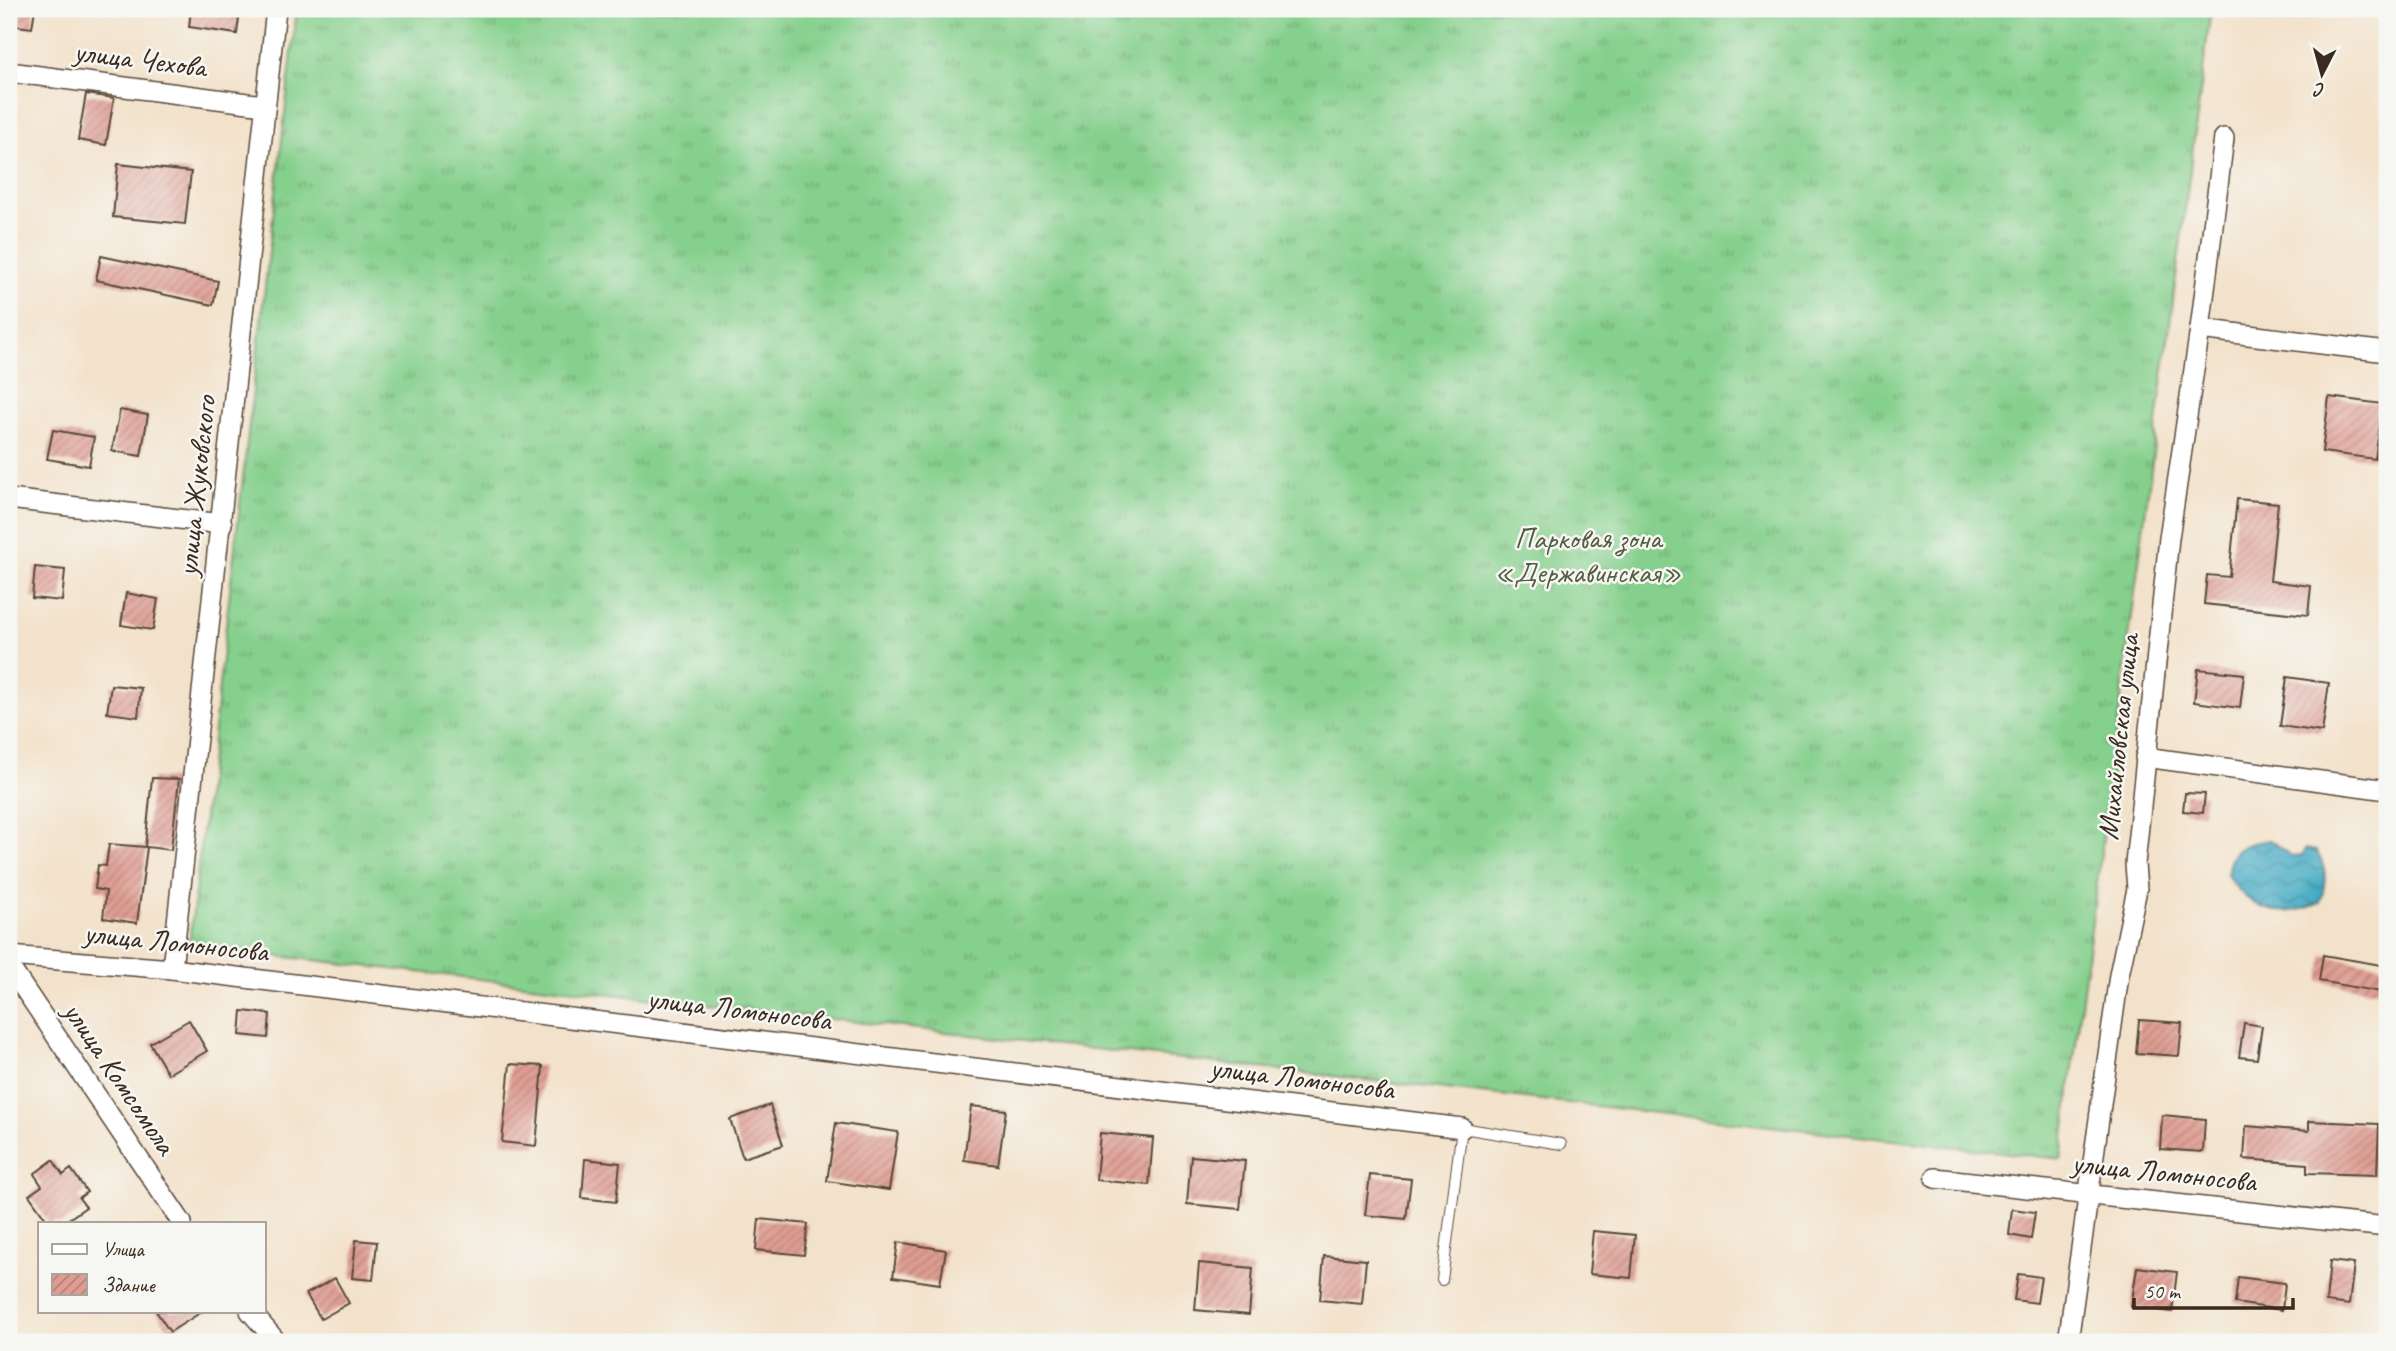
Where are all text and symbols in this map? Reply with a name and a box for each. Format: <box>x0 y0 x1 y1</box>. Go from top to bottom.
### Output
street label: улица Чехова <box>70 32 211 86</box>
north arrow <box>2288 38 2358 108</box>
text: С <box>2312 77 2326 102</box>
street label: улица Жуковского <box>167 393 225 580</box>
park label: Парковая зона «Державинская» <box>1495 519 1681 591</box>
street label: Михайловская улица <box>2088 630 2148 842</box>
street label: улица Ломоносова <box>80 913 272 971</box>
street label: улица Ломоносова <box>643 979 835 1039</box>
street label: улица Комсомола <box>54 993 186 1163</box>
street label: улица Ломоносова <box>1206 1048 1398 1108</box>
street label: улица Ломоносова <box>2068 1143 2260 1201</box>
legend <box>38 1222 266 1312</box>
text: Улица <box>102 1236 145 1262</box>
scale bar <box>2134 1267 2293 1311</box>
text: Здание <box>102 1272 156 1298</box>
text: 50 m <box>2144 1278 2182 1304</box>

